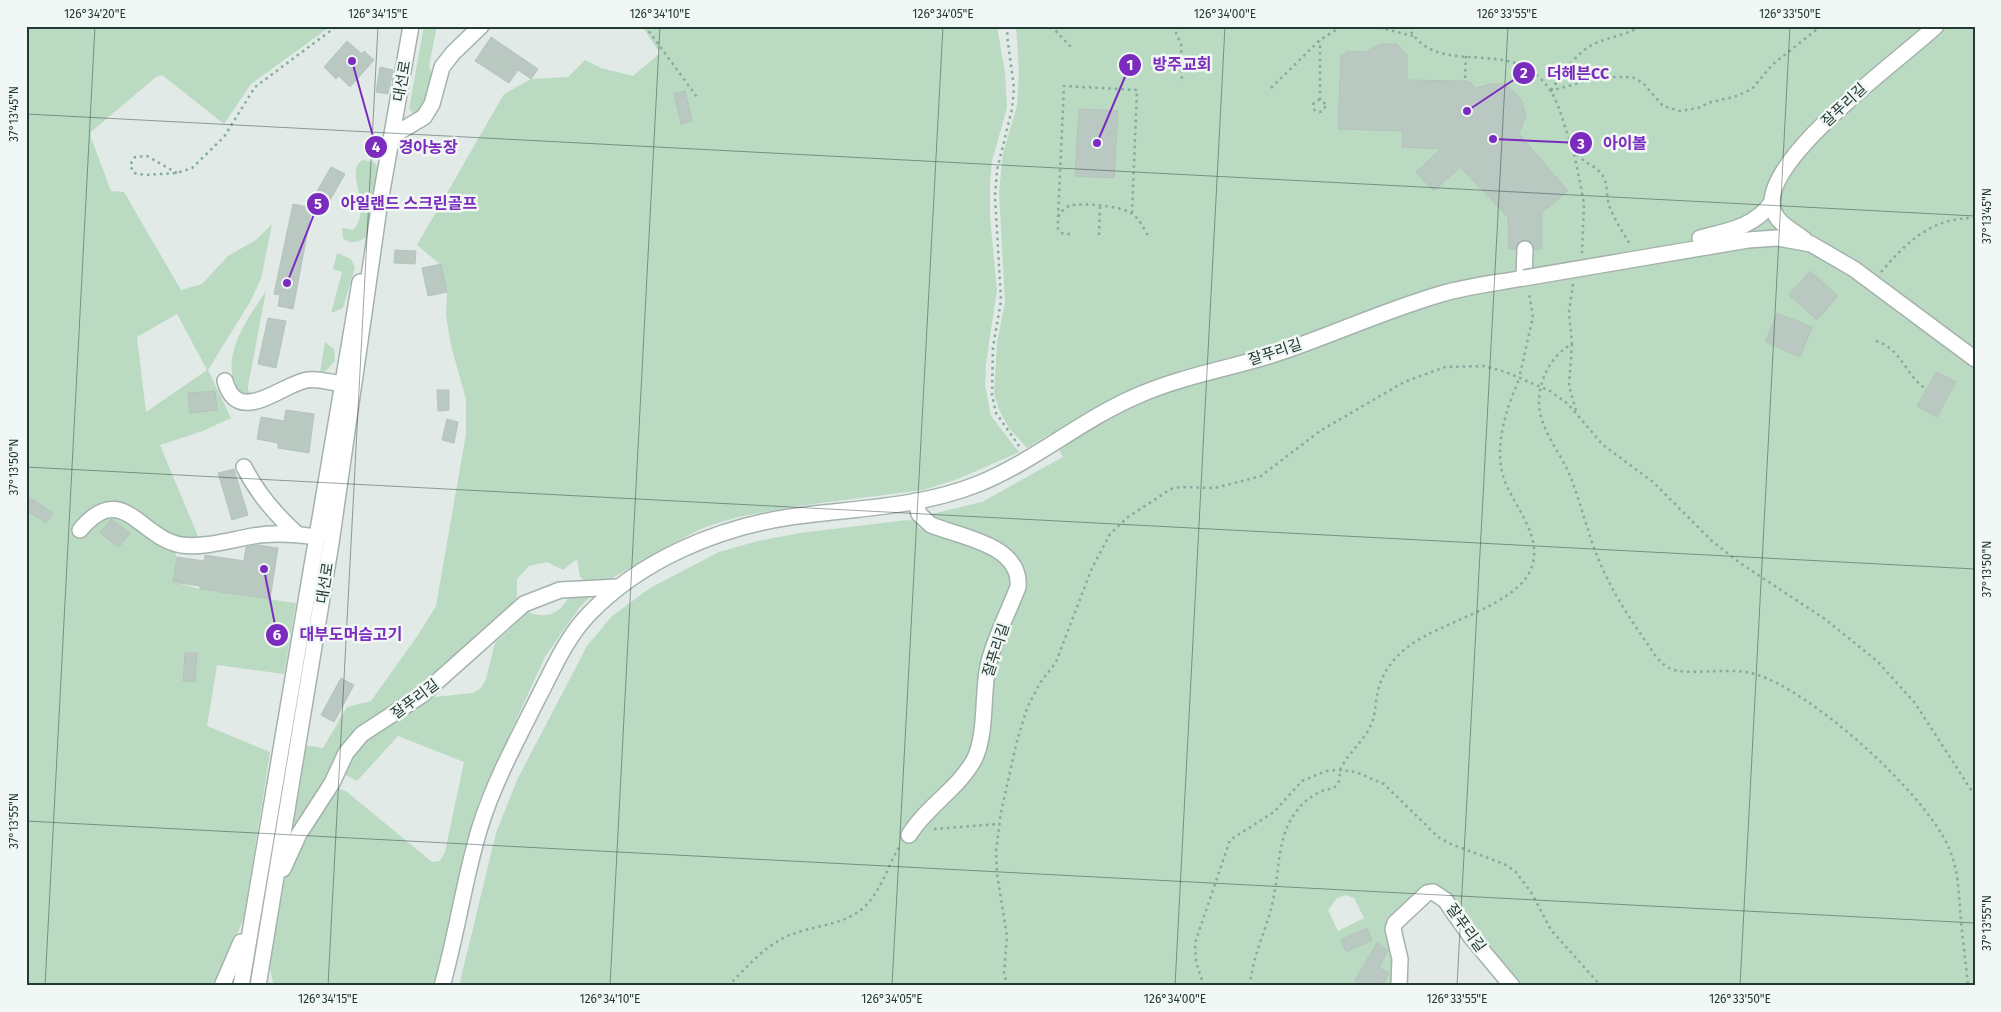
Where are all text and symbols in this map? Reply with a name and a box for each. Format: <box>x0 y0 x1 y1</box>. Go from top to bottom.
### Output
text: 126°34'20"E <box>64 7 126 21</box>
text: 126°34'15"E <box>348 7 408 21</box>
text: 126°34'10"E <box>629 7 691 21</box>
text: 126°34'05"E <box>912 7 974 21</box>
text: 126°34'00"E <box>1194 7 1256 21</box>
text: 126°33'55"E <box>1476 7 1538 21</box>
text: 126°33'50"E <box>1759 7 1821 21</box>
callout: 방주교회 <box>1118 49 1222 80</box>
text: 방주교회 <box>1153 55 1211 74</box>
text: 1 <box>1127 56 1133 74</box>
callout: 더헤븐CC <box>1512 57 1619 88</box>
street label: 대선로 <box>390 59 414 103</box>
text: 2 <box>1520 64 1528 82</box>
text: 더헤븐CC <box>1547 64 1610 83</box>
street label: 잘푸리길 <box>1818 80 1870 130</box>
text: 37°13'45"N <box>7 86 21 142</box>
callout: 아이볼 <box>1568 128 1657 159</box>
callout: 경아농장 <box>363 132 467 163</box>
text: 아이볼 <box>1603 134 1647 153</box>
text: 3 <box>1576 135 1585 153</box>
text: 4 <box>372 138 381 156</box>
text: 경아농장 <box>399 138 458 157</box>
callout: 아일랜드 스크린골프 <box>306 188 487 219</box>
text: 37°13'45"N <box>1980 188 1994 244</box>
text: 아일랜드 스크린골프 <box>341 194 477 213</box>
text: 5 <box>314 195 322 213</box>
street label: 잘푸리길 <box>1246 335 1304 369</box>
text: 37°13'50"N <box>7 438 21 496</box>
text: 37°13'50"N <box>1980 540 1994 598</box>
street label: 대선로 <box>313 561 337 605</box>
callout: 대부도머슴고기 <box>265 619 413 650</box>
street label: 잘푸리길 <box>979 621 1013 679</box>
text: 대부도머슴고기 <box>299 625 403 644</box>
text: 6 <box>273 626 282 644</box>
street label: 잘푸리길 <box>388 675 442 723</box>
text: 37°13'55"N <box>7 793 21 849</box>
text: 37°13'55"N <box>1980 895 1994 951</box>
street label: 잘푸리길 <box>1442 900 1490 956</box>
text: 126°34'15"E <box>298 992 358 1006</box>
text: 126°34'10"E <box>579 992 641 1006</box>
text: 126°34'05"E <box>861 992 923 1006</box>
text: 126°34'00"E <box>1144 992 1206 1006</box>
text: 126°33'55"E <box>1426 992 1488 1006</box>
text: 126°33'50"E <box>1709 992 1771 1006</box>

